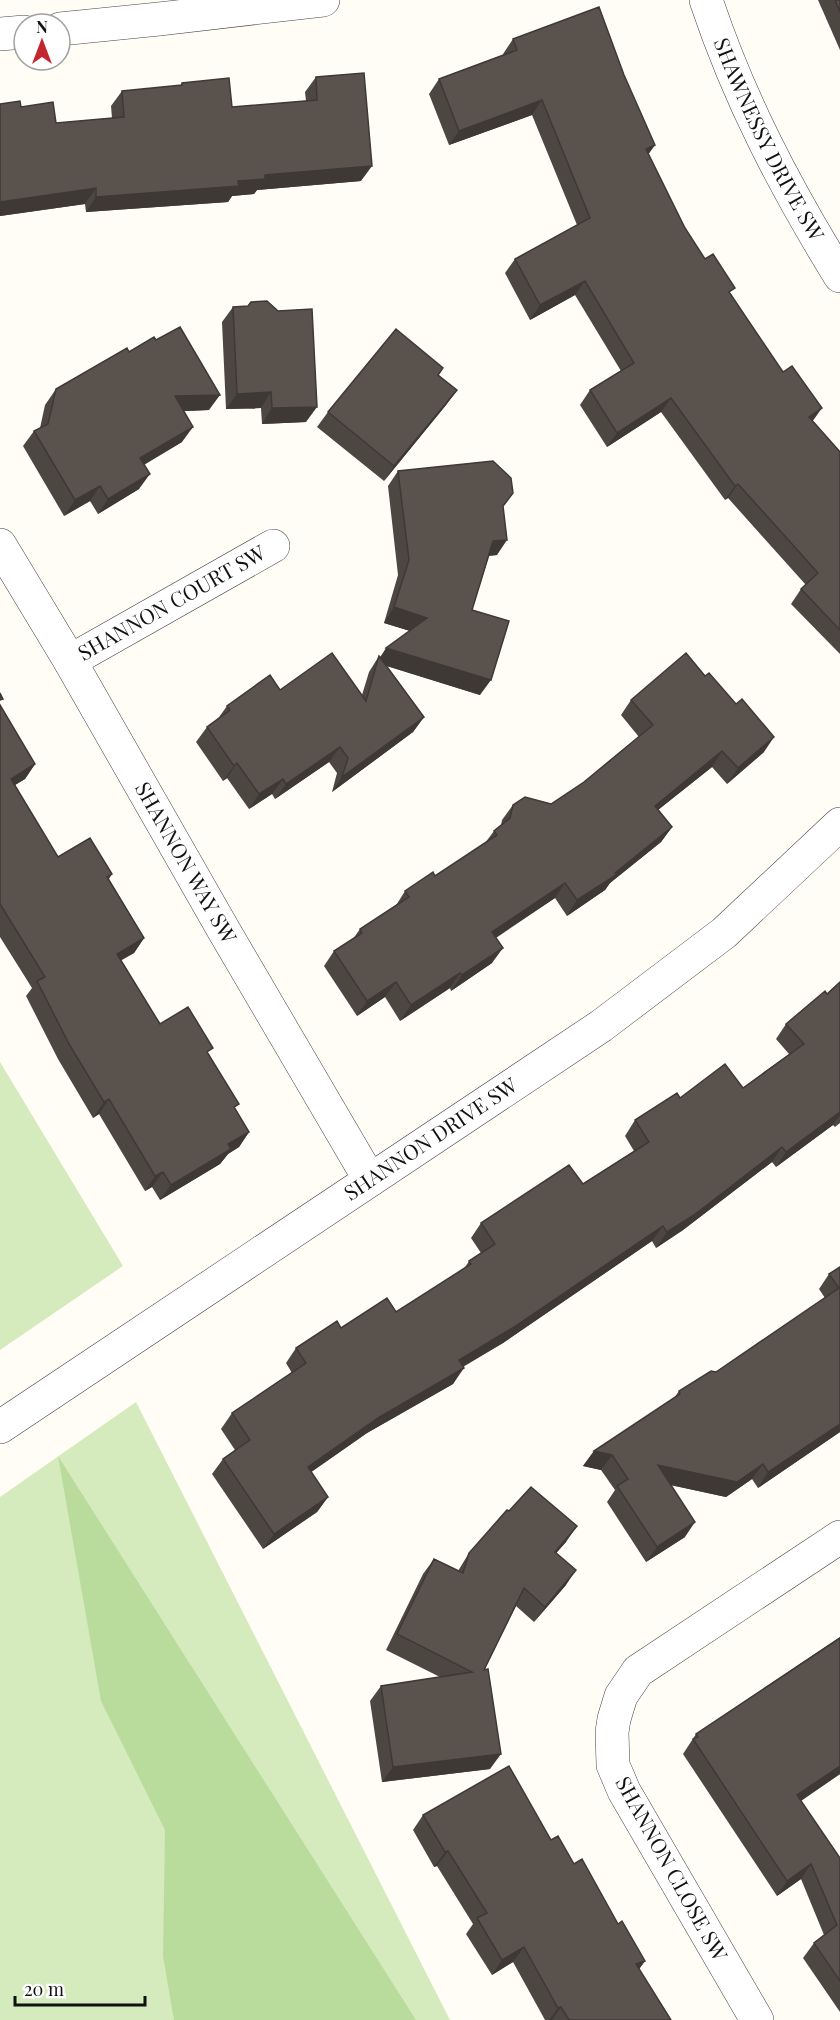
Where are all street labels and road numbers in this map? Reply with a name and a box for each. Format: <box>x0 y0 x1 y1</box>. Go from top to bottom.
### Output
street label: SHAWNESSY DRIVE SW <box>709 33 832 246</box>
street label: SHANNON COURT SW <box>72 537 270 666</box>
street label: SHANNON WAY SW <box>130 776 245 949</box>
street label: SHANNON DRIVE SW <box>338 1069 523 1206</box>
street label: SHANNON CLOSE SW <box>610 1771 736 1966</box>

